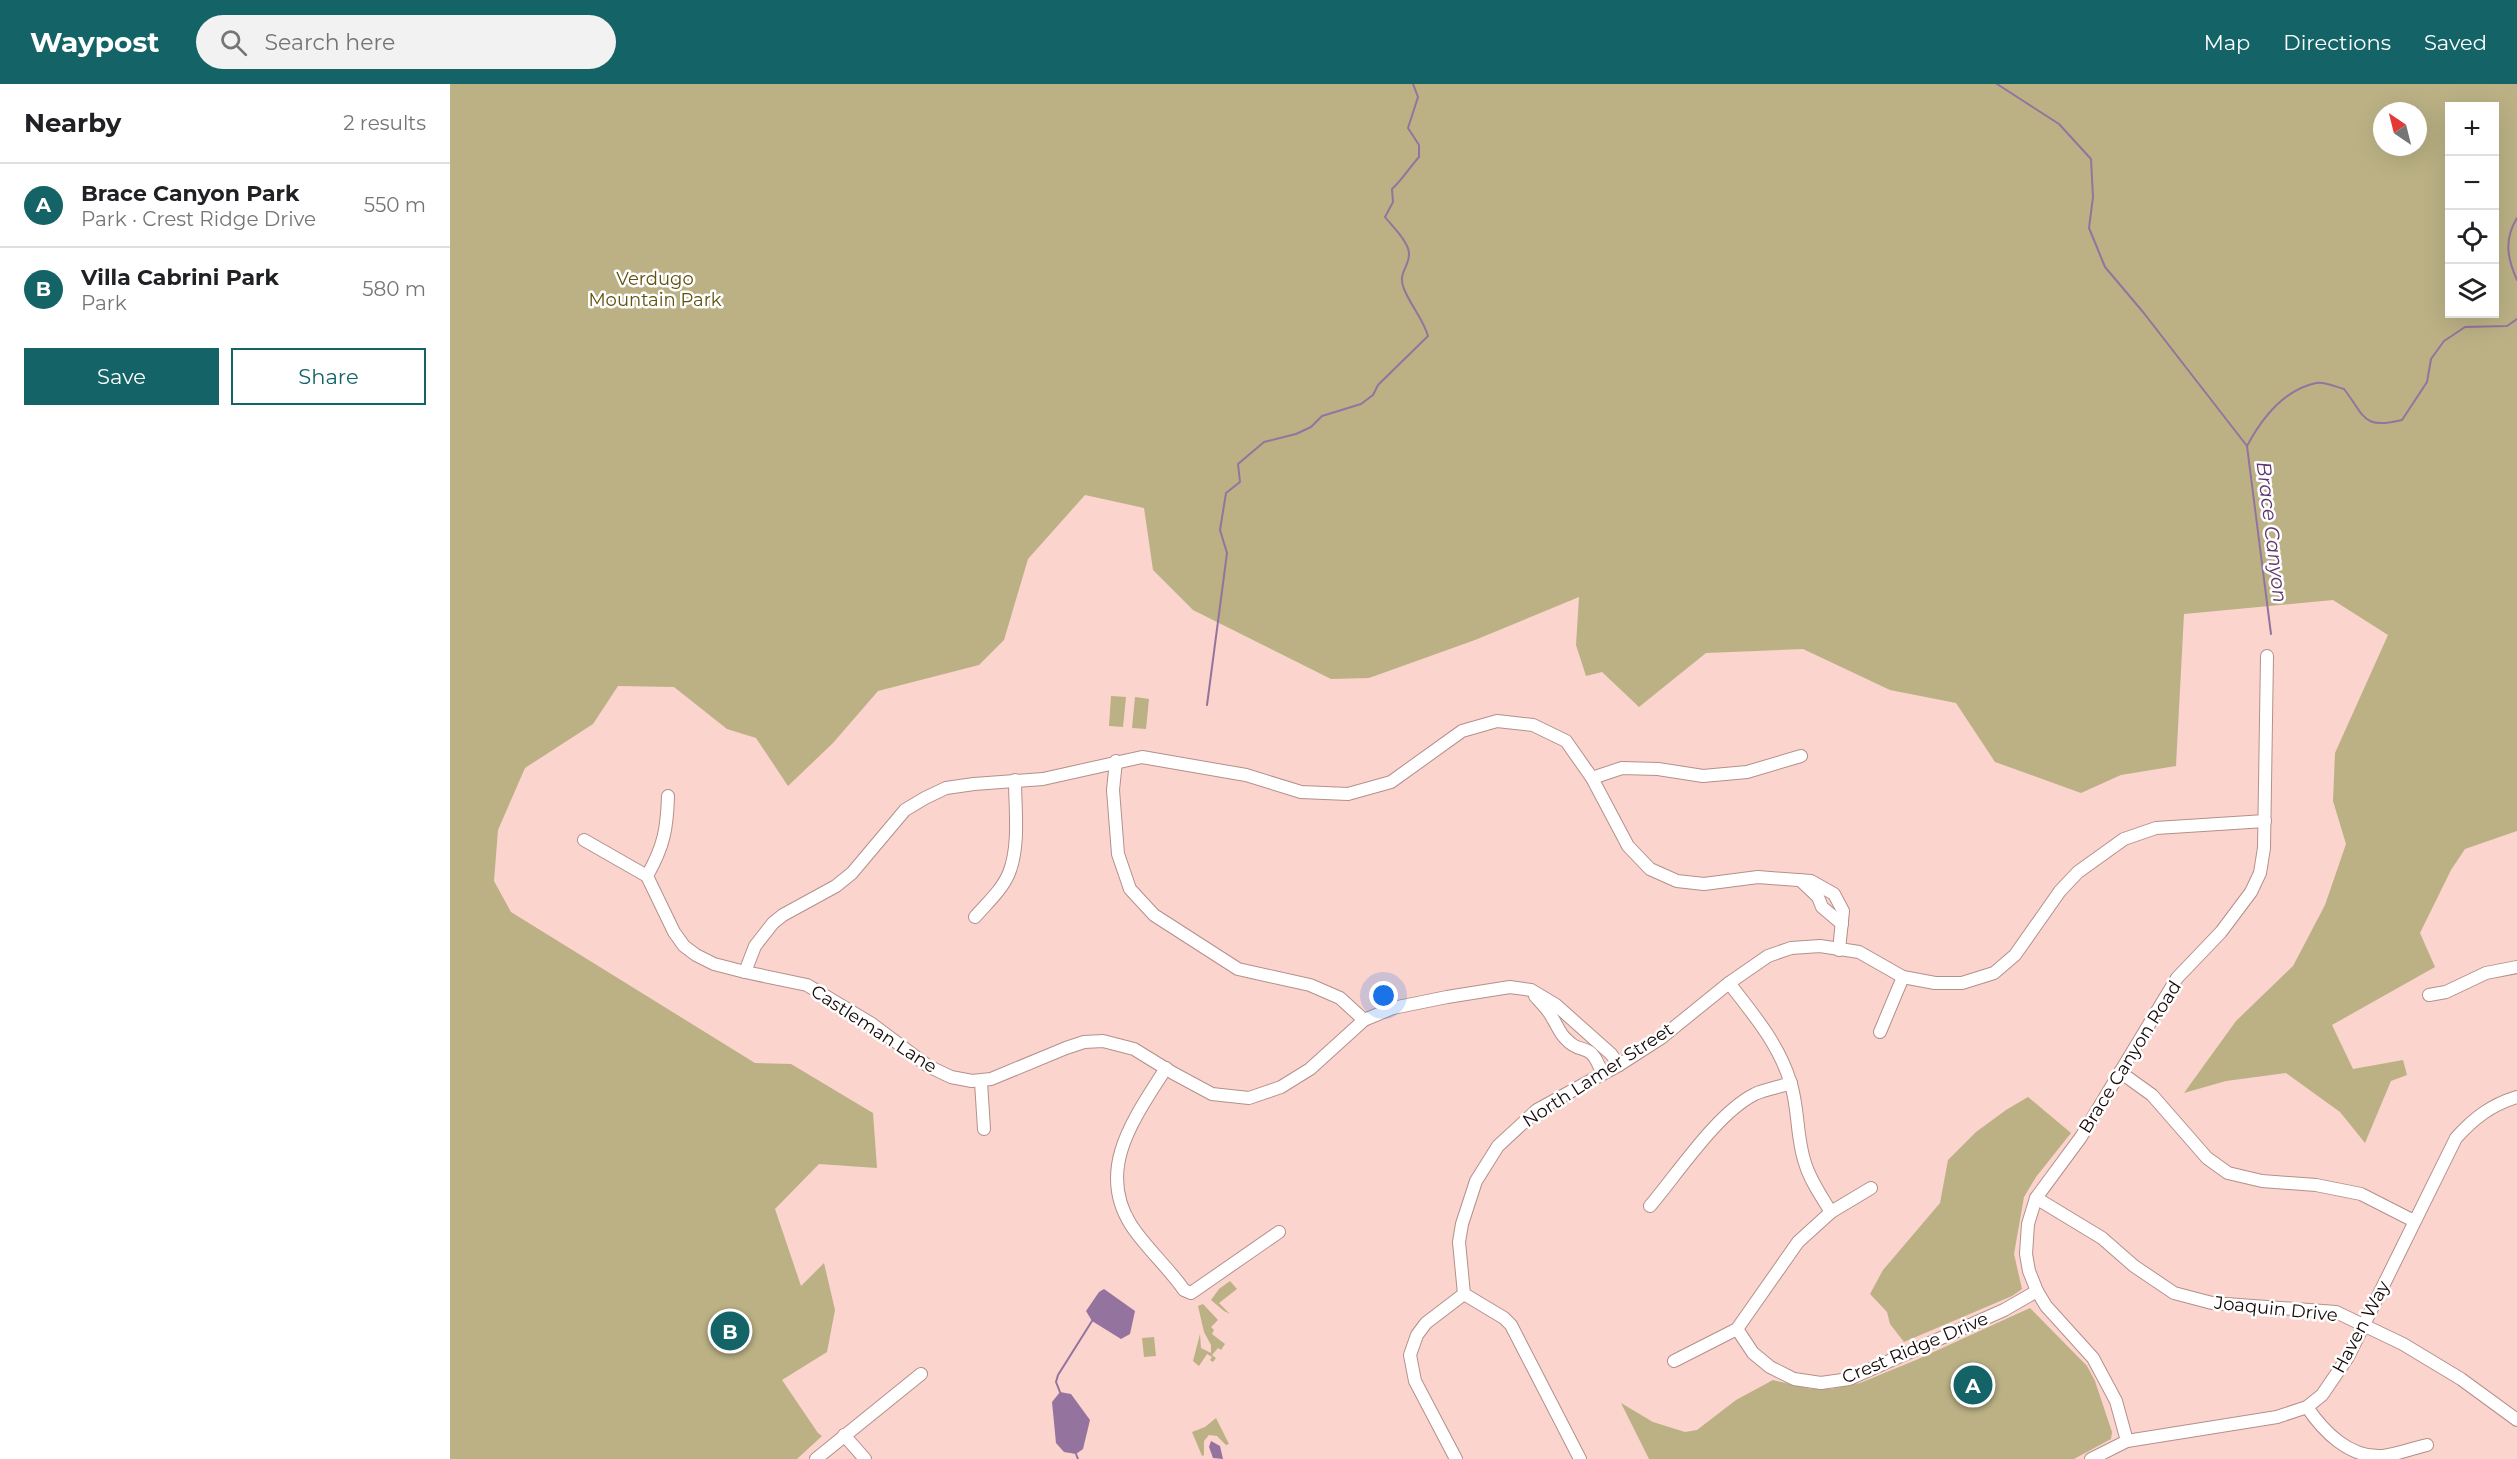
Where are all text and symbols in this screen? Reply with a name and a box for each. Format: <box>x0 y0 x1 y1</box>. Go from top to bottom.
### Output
search box <box>196 15 616 69</box>
text: Waypost <box>30 25 160 59</box>
icon: search <box>217 26 250 59</box>
text: Search here <box>265 29 395 56</box>
text: Map <box>2204 30 2250 55</box>
text: Directions <box>2283 30 2391 55</box>
text: Saved <box>2424 30 2487 55</box>
north arrow <box>2373 102 2427 156</box>
map controls <box>2445 102 2499 318</box>
button: + <box>2445 102 2499 156</box>
text: Nearby <box>24 107 121 139</box>
text: 2 results <box>343 111 426 135</box>
button: − <box>2445 156 2499 210</box>
text: Brace Canyon Park <box>81 180 299 207</box>
text: A <box>36 193 51 217</box>
text: 550 m <box>364 193 426 217</box>
text: Park · Crest Ridge Drive <box>81 207 316 231</box>
button: locate <box>2445 210 2499 264</box>
text: Villa Cabrini Park <box>81 264 279 291</box>
button: layers <box>2445 264 2499 318</box>
park label: Verdugo Mountain Park <box>588 268 722 311</box>
text: B <box>36 277 51 301</box>
text: 580 m <box>362 277 426 301</box>
text: Park <box>81 291 127 315</box>
button: Save <box>24 348 219 405</box>
button: Share <box>231 348 426 405</box>
water label: Brace Canyon <box>2251 460 2293 604</box>
street label: Brace Canyon Road <box>2074 977 2186 1137</box>
street label: Castleman Lane <box>807 980 941 1078</box>
your location <box>1369 981 1398 1010</box>
street label: North Lamer Street <box>1519 1018 1677 1132</box>
street label: Haven Way <box>2327 1277 2395 1377</box>
street label: Joaquin Drive <box>2212 1291 2339 1326</box>
street label: Crest Ridge Drive <box>1839 1307 1991 1389</box>
pin: B <box>710 1308 750 1354</box>
pin: A <box>1954 1362 1993 1408</box>

